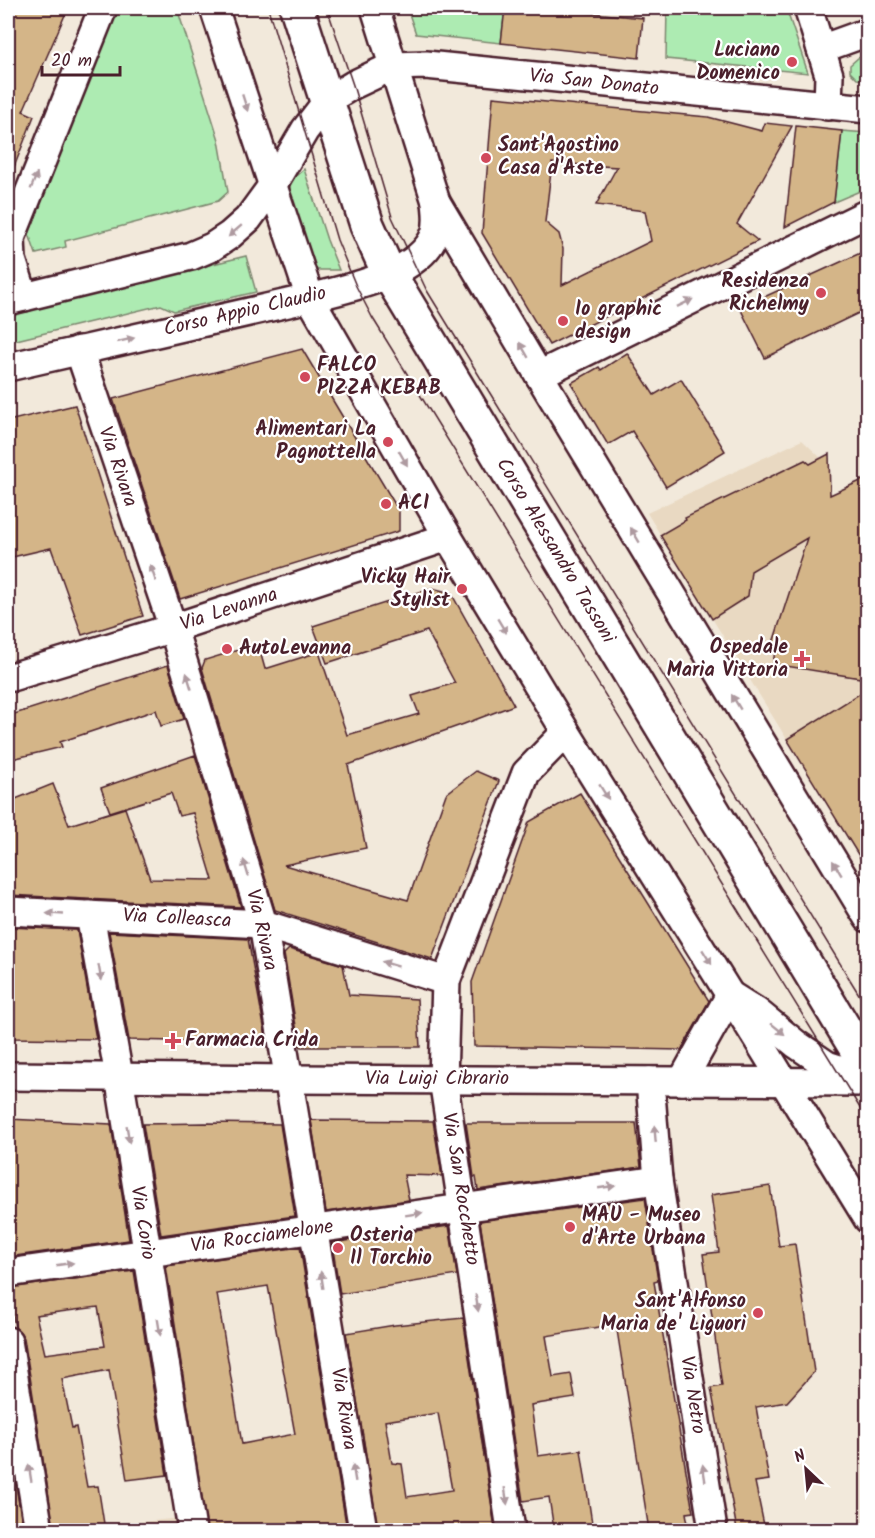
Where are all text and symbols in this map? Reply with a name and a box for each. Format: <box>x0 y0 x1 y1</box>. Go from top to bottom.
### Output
place label: Luciano Domenico <box>696 35 780 90</box>
scale bar <box>42 39 120 77</box>
text: 20 m <box>51 47 92 76</box>
marker: Luciano Domenico <box>785 55 799 69</box>
street label: Via San Donato <box>528 60 660 106</box>
one-way arrow <box>241 94 250 112</box>
place label: Sant'Agostino Casa d'Aste <box>498 130 619 185</box>
marker: Sant'Agostino Casa d'Aste <box>479 151 493 165</box>
one-way arrow <box>29 172 39 190</box>
one-way arrow <box>227 224 243 237</box>
place label: Residenza Richelmy <box>721 266 810 321</box>
street label: Corso Appio Claudio <box>160 278 330 346</box>
marker: Residenza Richelmy <box>814 286 828 300</box>
place label: Io graphic design <box>575 294 662 349</box>
one-way arrow <box>677 298 694 308</box>
marker: Io graphic design <box>556 314 570 328</box>
one-way arrow <box>117 334 135 344</box>
one-way arrow <box>518 342 529 358</box>
place label: FALCO PIZZA KEBAB <box>317 350 441 405</box>
marker: FALCO PIZZA KEBAB <box>298 370 312 384</box>
place label: Alimentari La Pagnottella <box>255 414 376 469</box>
street label: Via Rivara <box>88 423 146 511</box>
marker: Alimentari La Pagnottella <box>381 435 395 449</box>
one-way arrow <box>397 450 408 466</box>
street label: Corso Alessandro Tassoni <box>487 452 624 651</box>
place label: ACI <box>398 488 429 520</box>
marker: ACI <box>379 497 393 511</box>
one-way arrow <box>630 526 640 543</box>
place label: Vicky Hair Stylist <box>361 562 451 617</box>
one-way arrow <box>148 564 158 582</box>
street label: Via Levanna <box>176 579 282 641</box>
marker: Vicky Hair Stylist <box>455 582 469 596</box>
one-way arrow <box>496 618 507 634</box>
place label: Ospedale Maria Vittoria <box>667 632 788 687</box>
place label: AutoLevanna <box>239 633 351 665</box>
marker: AutoLevanna <box>220 642 234 656</box>
marker: Ospedale Maria Vittoria <box>793 650 811 668</box>
one-way arrow <box>184 672 193 690</box>
one-way arrow <box>730 694 741 710</box>
one-way arrow <box>598 784 609 800</box>
one-way arrow <box>241 859 250 877</box>
one-way arrow <box>832 860 843 876</box>
street label: Via Rivara <box>236 886 286 974</box>
street label: Via Colleasca <box>122 900 232 938</box>
one-way arrow <box>45 909 64 918</box>
one-way arrow <box>701 949 712 965</box>
one-way arrow <box>381 958 399 968</box>
one-way arrow <box>96 963 105 982</box>
one-way arrow <box>770 1022 786 1035</box>
place label: Farmacia Crida <box>185 1025 319 1057</box>
marker: Farmacia Crida <box>166 1034 180 1048</box>
street label: Via Luigi Cibrario <box>365 1063 509 1095</box>
street label: Via San Rocchetto <box>432 1110 488 1268</box>
one-way arrow <box>124 1125 133 1144</box>
one-way arrow <box>650 1125 659 1144</box>
one-way arrow <box>597 1182 616 1191</box>
street label: Via Corio <box>120 1184 164 1262</box>
place label: MAU - Museo d'Arte Urbana <box>582 1200 705 1255</box>
one-way arrow <box>404 1210 423 1219</box>
street label: Via Rocciamelone <box>188 1211 336 1263</box>
place label: Osteria Il Torchio <box>350 1220 432 1275</box>
marker: MAU - Museo d'Arte Urbana <box>563 1220 577 1234</box>
marker: Osteria Il Torchio <box>331 1241 345 1255</box>
one-way arrow <box>56 1260 75 1269</box>
one-way arrow <box>318 1271 327 1290</box>
place label: Sant'Alfonso Maria de' Liguori <box>601 1286 747 1341</box>
one-way arrow <box>472 1293 481 1312</box>
marker: Sant'Alfonso Maria de' Liguori <box>751 1306 765 1320</box>
one-way arrow <box>155 1317 164 1336</box>
street label: Via Netro <box>670 1354 714 1436</box>
street label: Via Rivara <box>321 1365 365 1453</box>
north arrow <box>776 1439 836 1499</box>
text: N <box>790 1443 810 1470</box>
one-way arrow <box>25 1463 34 1482</box>
one-way arrow <box>349 1463 358 1482</box>
one-way arrow <box>699 1463 708 1482</box>
one-way arrow <box>501 1486 510 1505</box>

